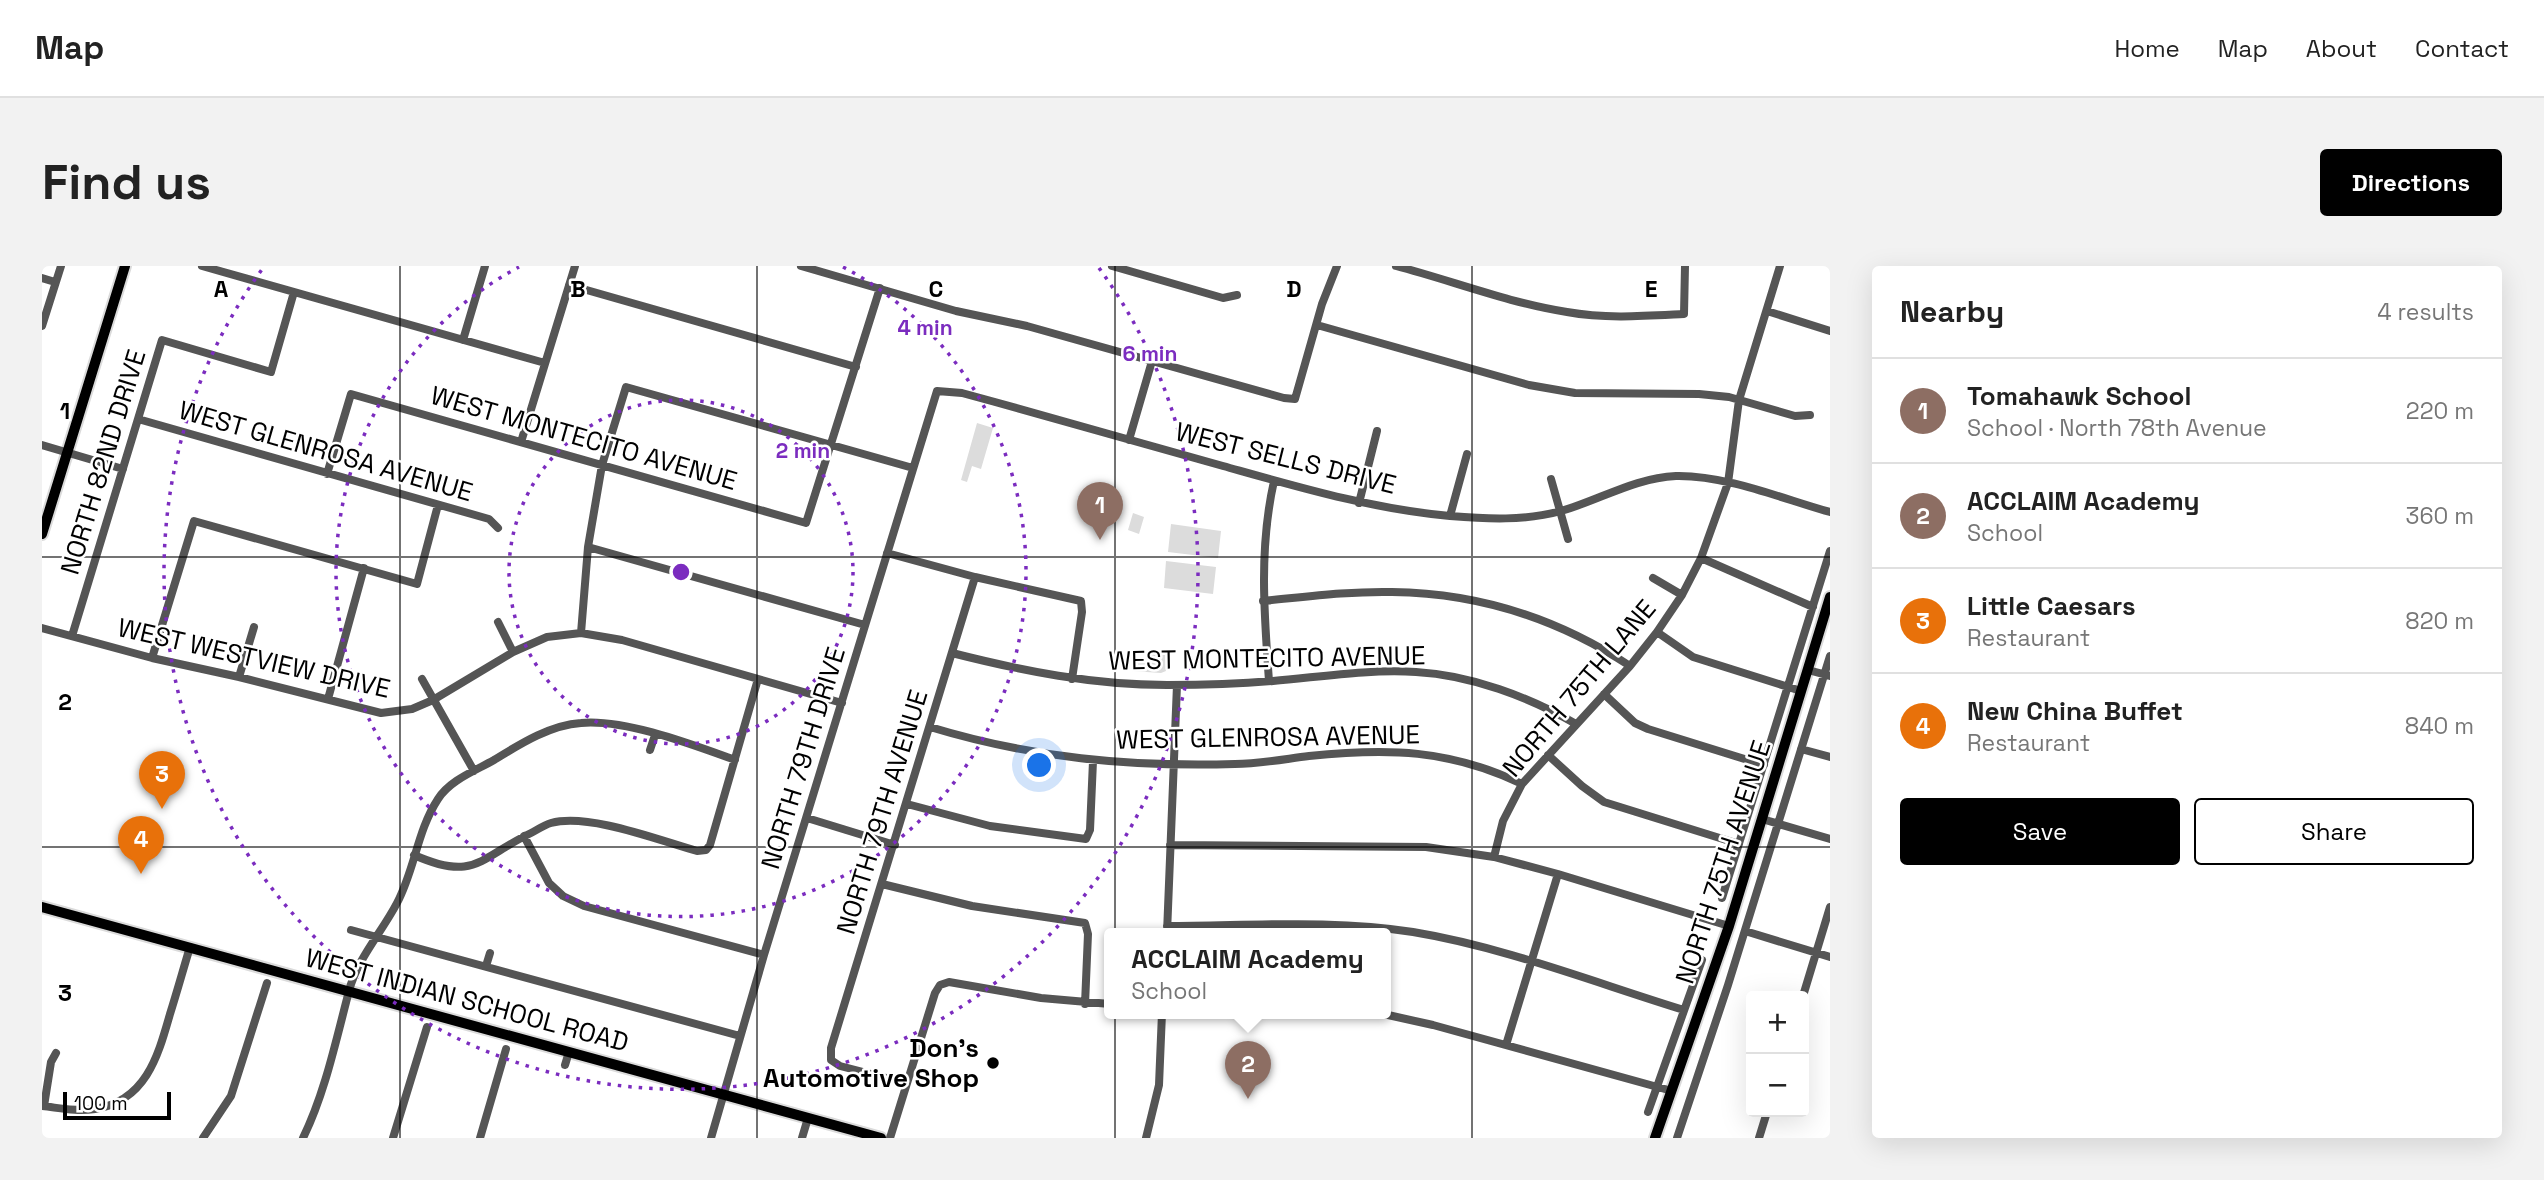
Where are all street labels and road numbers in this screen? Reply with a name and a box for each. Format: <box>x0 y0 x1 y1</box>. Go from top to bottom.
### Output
street label: NORTH 82ND DRIVE <box>53 345 153 579</box>
street label: WEST MONTECITO AVENUE <box>427 378 741 498</box>
street label: WEST GLENROSA AVENUE <box>175 393 477 509</box>
street label: WEST SELLS DRIVE <box>1172 414 1400 502</box>
street label: NORTH 75TH LANE <box>1495 592 1663 784</box>
street label: WEST WESTVIEW DRIVE <box>114 610 394 706</box>
street label: WEST MONTECITO AVENUE <box>1108 638 1426 678</box>
street label: NORTH 79TH DRIVE <box>753 643 853 873</box>
street label: NORTH 79TH AVENUE <box>829 686 935 938</box>
street label: WEST GLENROSA AVENUE <box>1116 717 1420 757</box>
street label: NORTH 75TH AVENUE <box>1668 736 1778 988</box>
street label: WEST INDIAN SCHOOL ROAD <box>302 940 632 1060</box>

